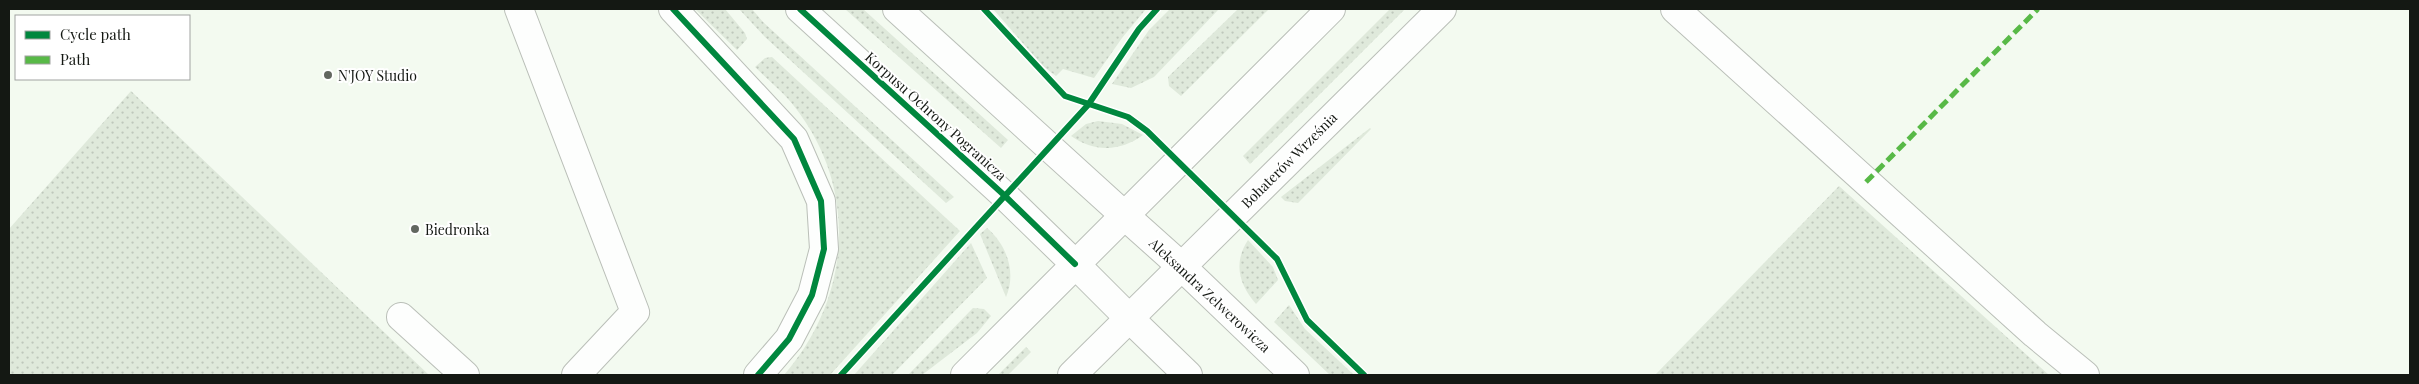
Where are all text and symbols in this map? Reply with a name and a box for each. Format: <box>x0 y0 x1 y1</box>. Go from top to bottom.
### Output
legend <box>15 15 190 80</box>
text: Cycle path <box>60 24 131 44</box>
street label: Korpusu Ochrony Pogranicza <box>861 47 1011 185</box>
text: Path <box>60 49 90 69</box>
place label: N'JOY Studio <box>338 66 417 85</box>
marker: N'JOY Studio <box>322 69 334 81</box>
street label: Bohaterów Września <box>1237 108 1341 212</box>
place label: Biedronka <box>425 220 490 239</box>
marker: Biedronka <box>409 223 421 235</box>
street label: Aleksandra Zelwerowicza <box>1144 233 1275 356</box>

